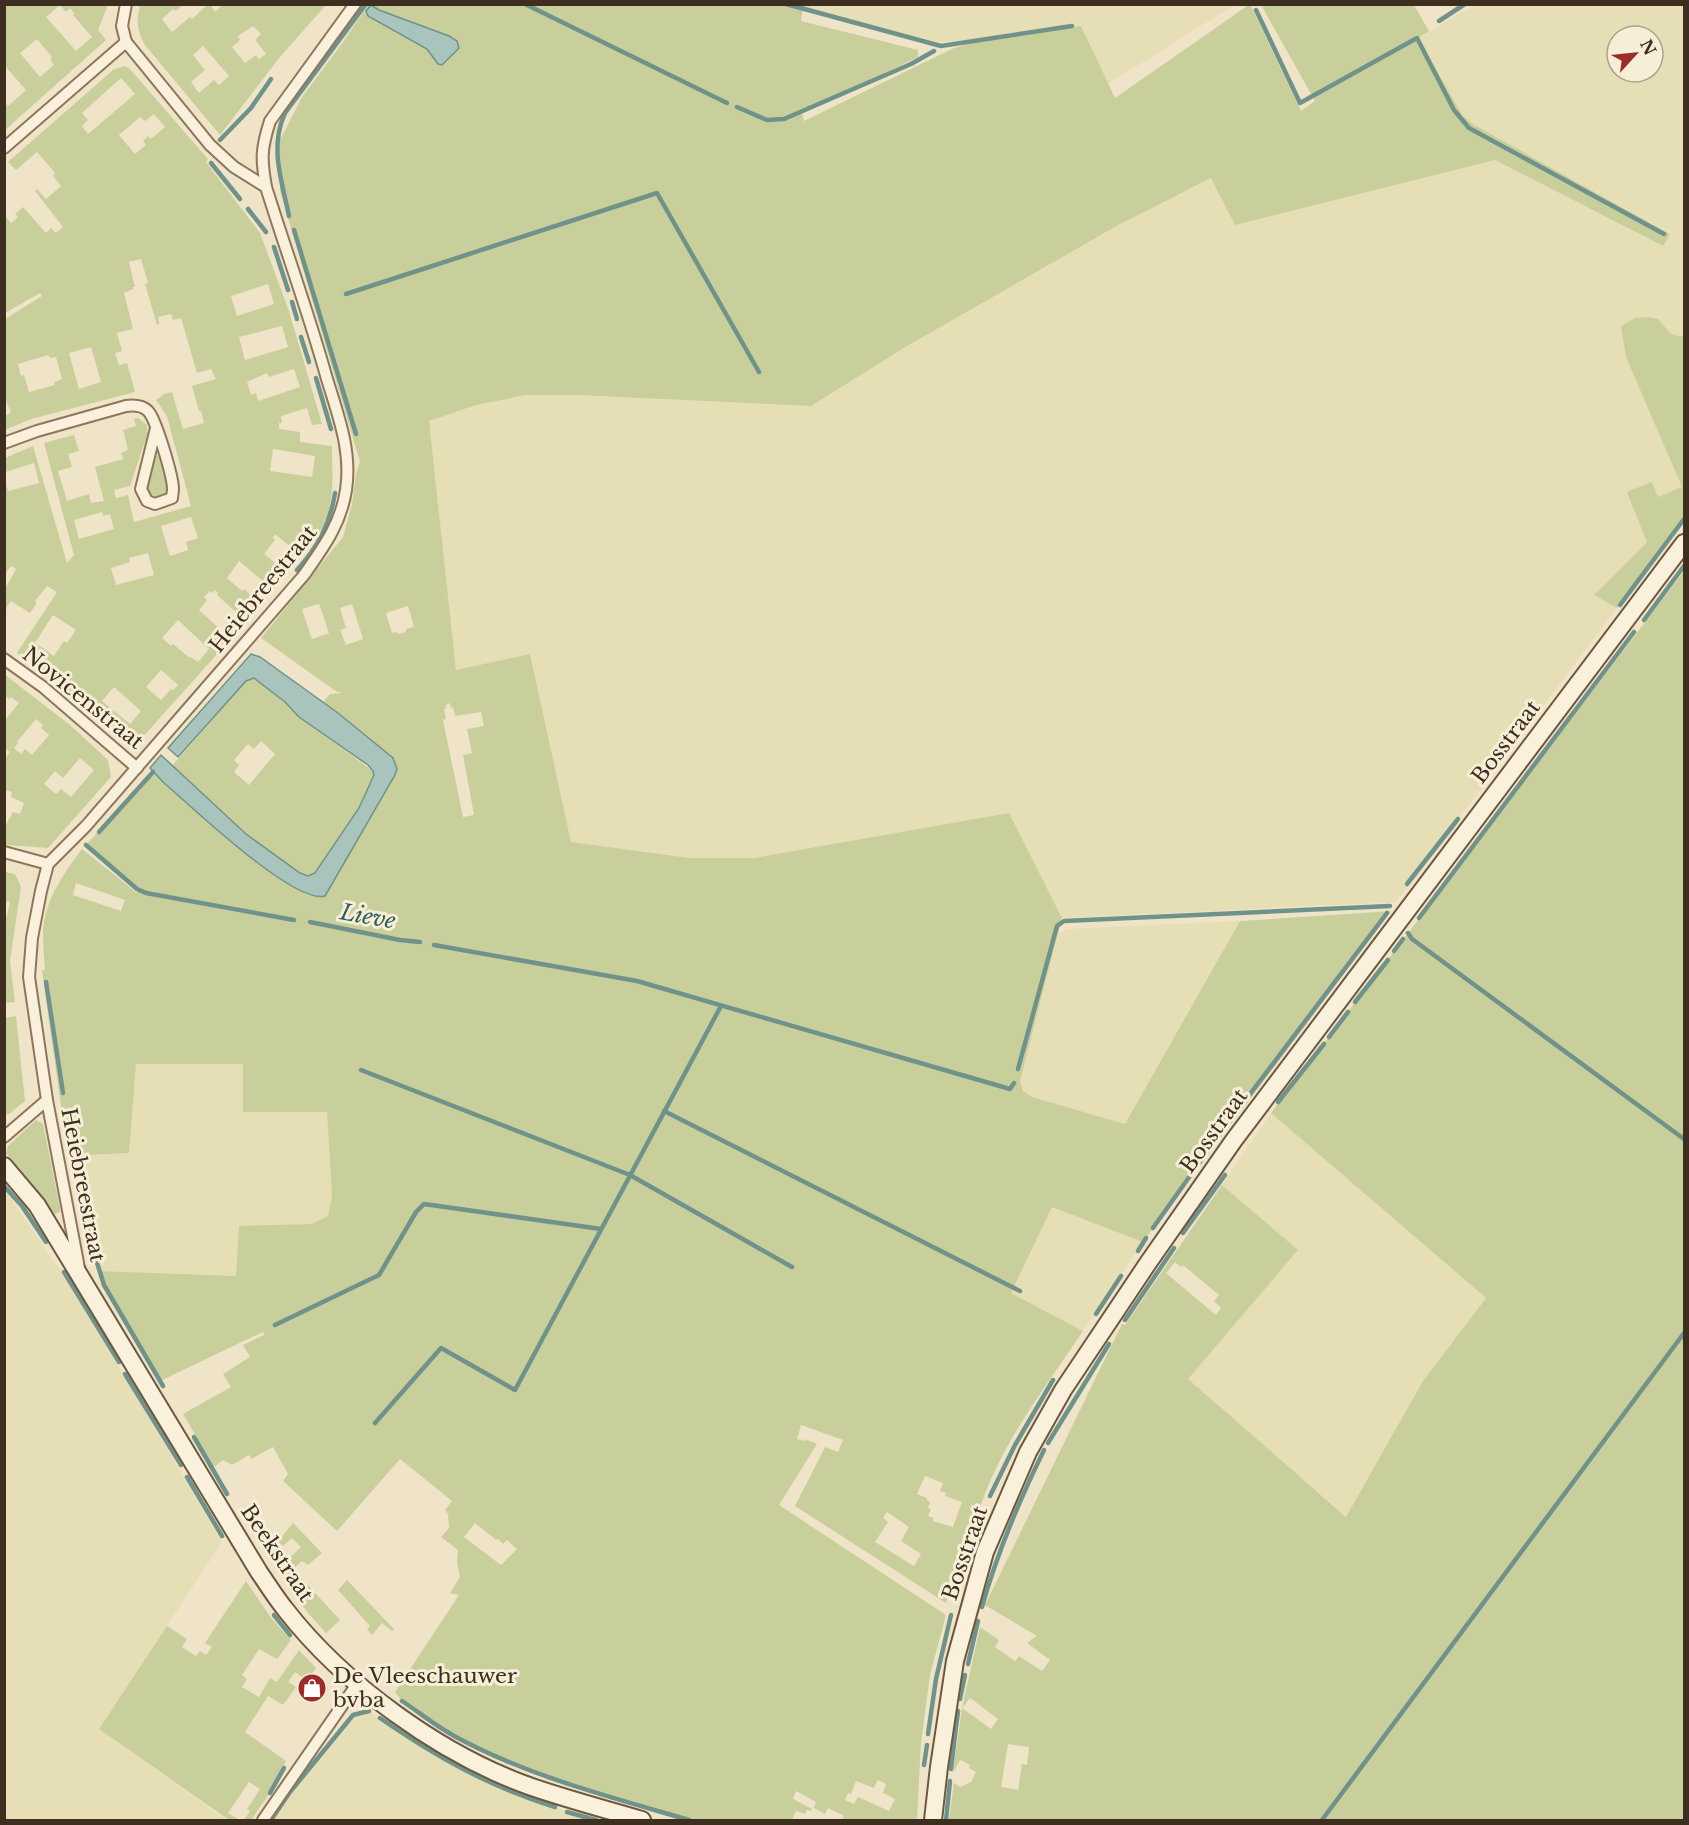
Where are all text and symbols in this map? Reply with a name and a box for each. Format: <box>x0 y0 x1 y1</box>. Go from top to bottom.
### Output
north arrow <box>1605 24 1665 84</box>
text: N <box>1636 36 1661 58</box>
street label: Heiebreestraat <box>204 520 322 658</box>
street label: Novicenstraat <box>17 641 149 755</box>
street label: Bosstraat <box>1466 695 1546 789</box>
water label: Lieve <box>337 898 397 935</box>
street label: Bosstraat <box>1175 1084 1253 1178</box>
street label: Heiebreestraat <box>55 1106 111 1264</box>
street label: Beekstraat <box>235 1499 319 1607</box>
street label: Bosstraat <box>937 1502 993 1604</box>
place label: De Vleeschauwer bvba <box>332 1663 517 1713</box>
shop icon: De Vleeschauwer bvba <box>296 1672 328 1704</box>

